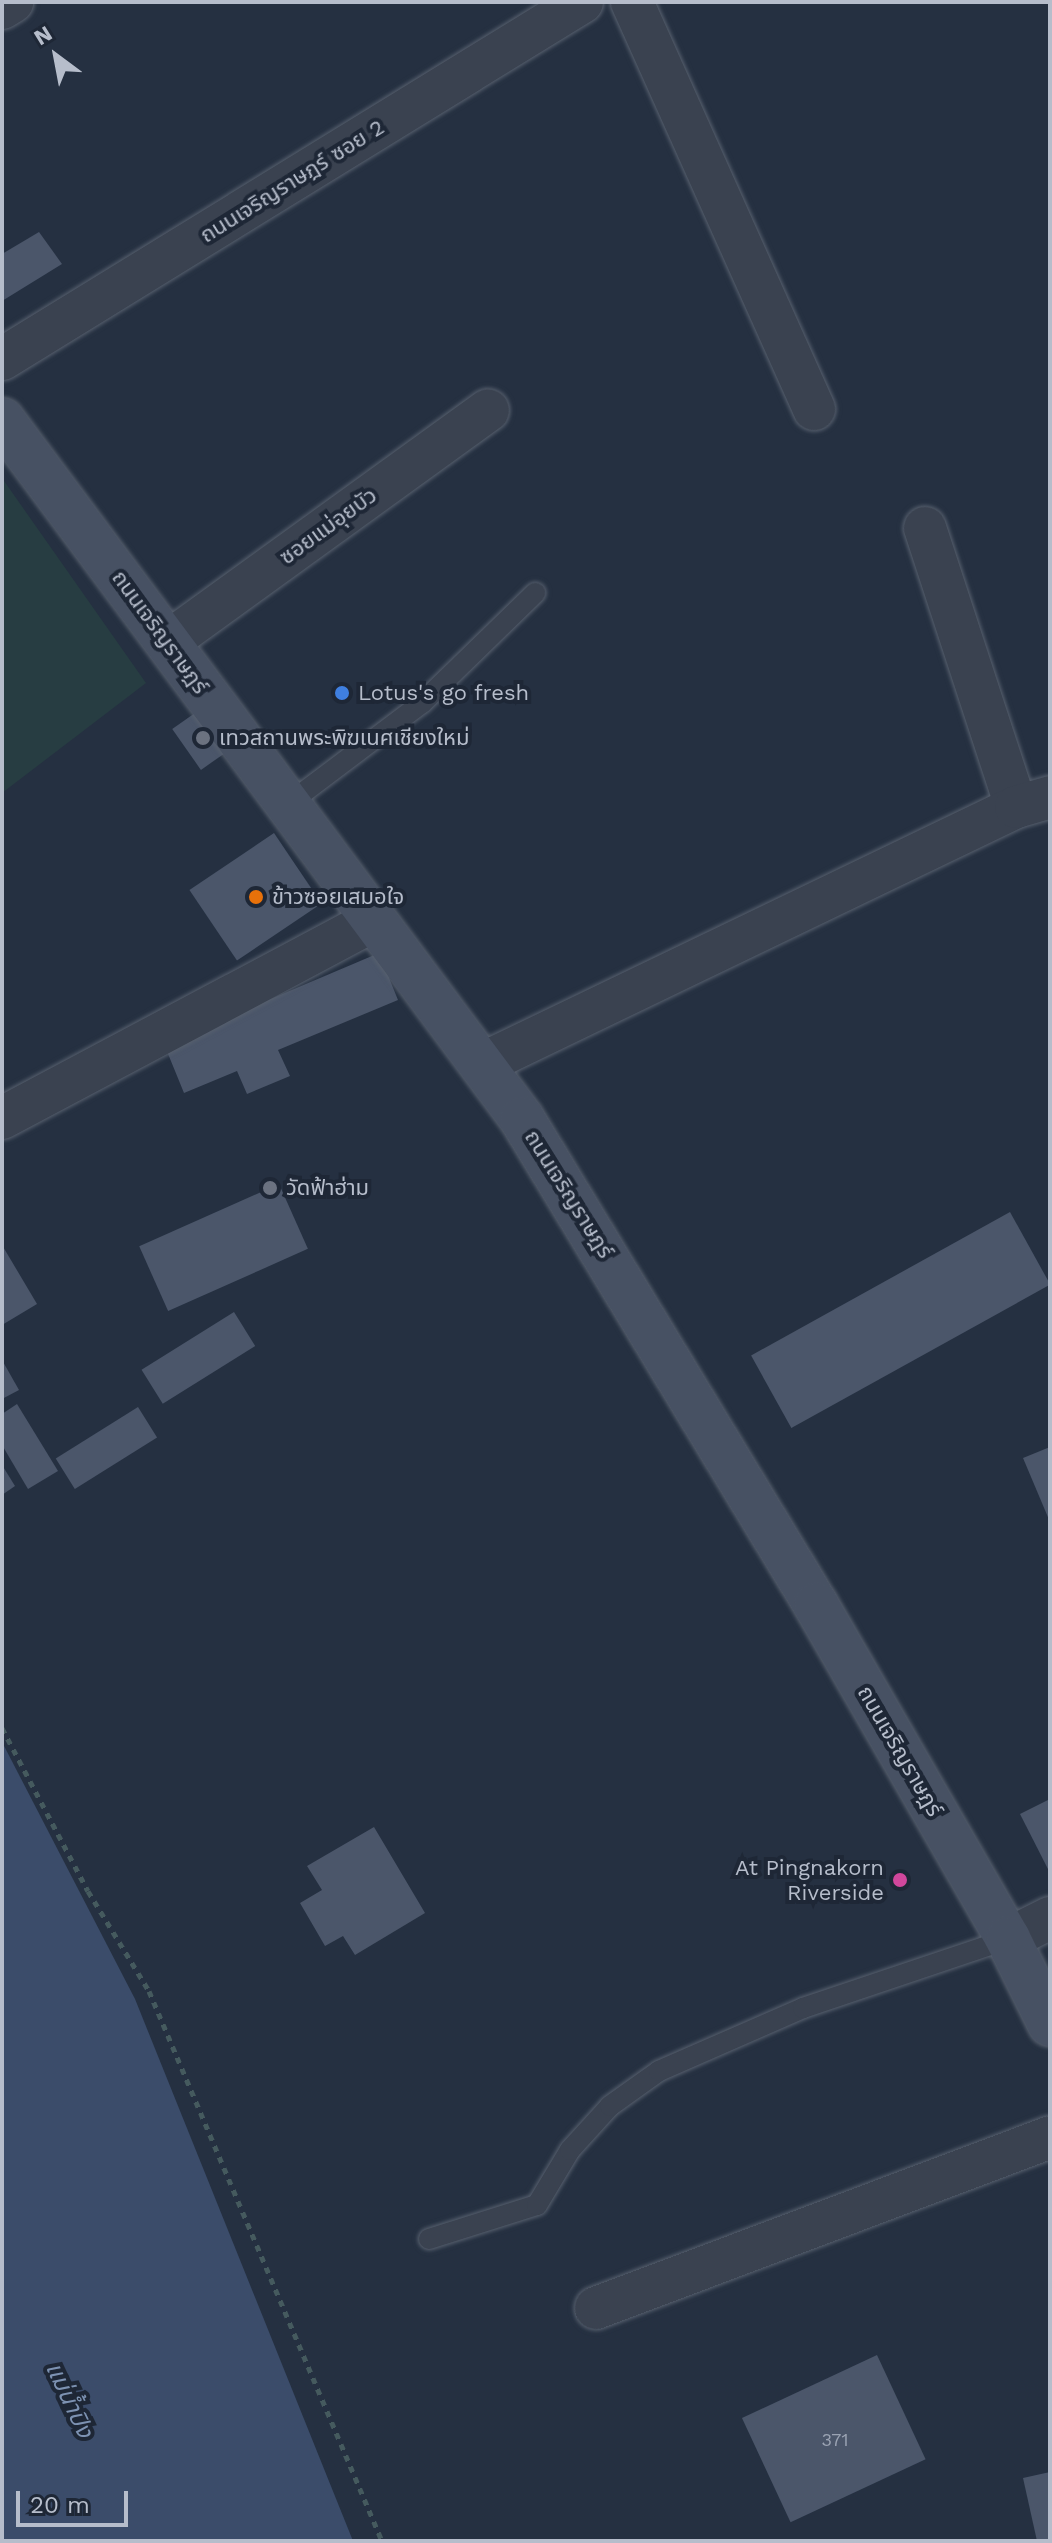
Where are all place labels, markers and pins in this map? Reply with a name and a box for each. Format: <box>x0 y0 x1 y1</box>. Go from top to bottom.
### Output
place label: Lotus's go fresh <box>358 680 530 706</box>
marker: Lotus's go fresh <box>333 684 351 702</box>
place label: เทวสถานพระพิฆเนศเชียงใหม่ <box>219 725 470 751</box>
marker: เทวสถานพระพิฆเนศเชียงใหม่ <box>194 729 212 747</box>
place label: ข้าวซอยเสมอใจ <box>272 884 404 910</box>
marker: ข้าวซอยเสมอใจ <box>247 888 265 906</box>
place label: วัดฟ้าฮ่าม <box>286 1175 369 1201</box>
marker: วัดฟ้าฮ่าม <box>261 1179 279 1197</box>
place label: At Pingnakorn Riverside <box>735 1854 884 1906</box>
marker: At Pingnakorn Riverside <box>891 1871 909 1889</box>

